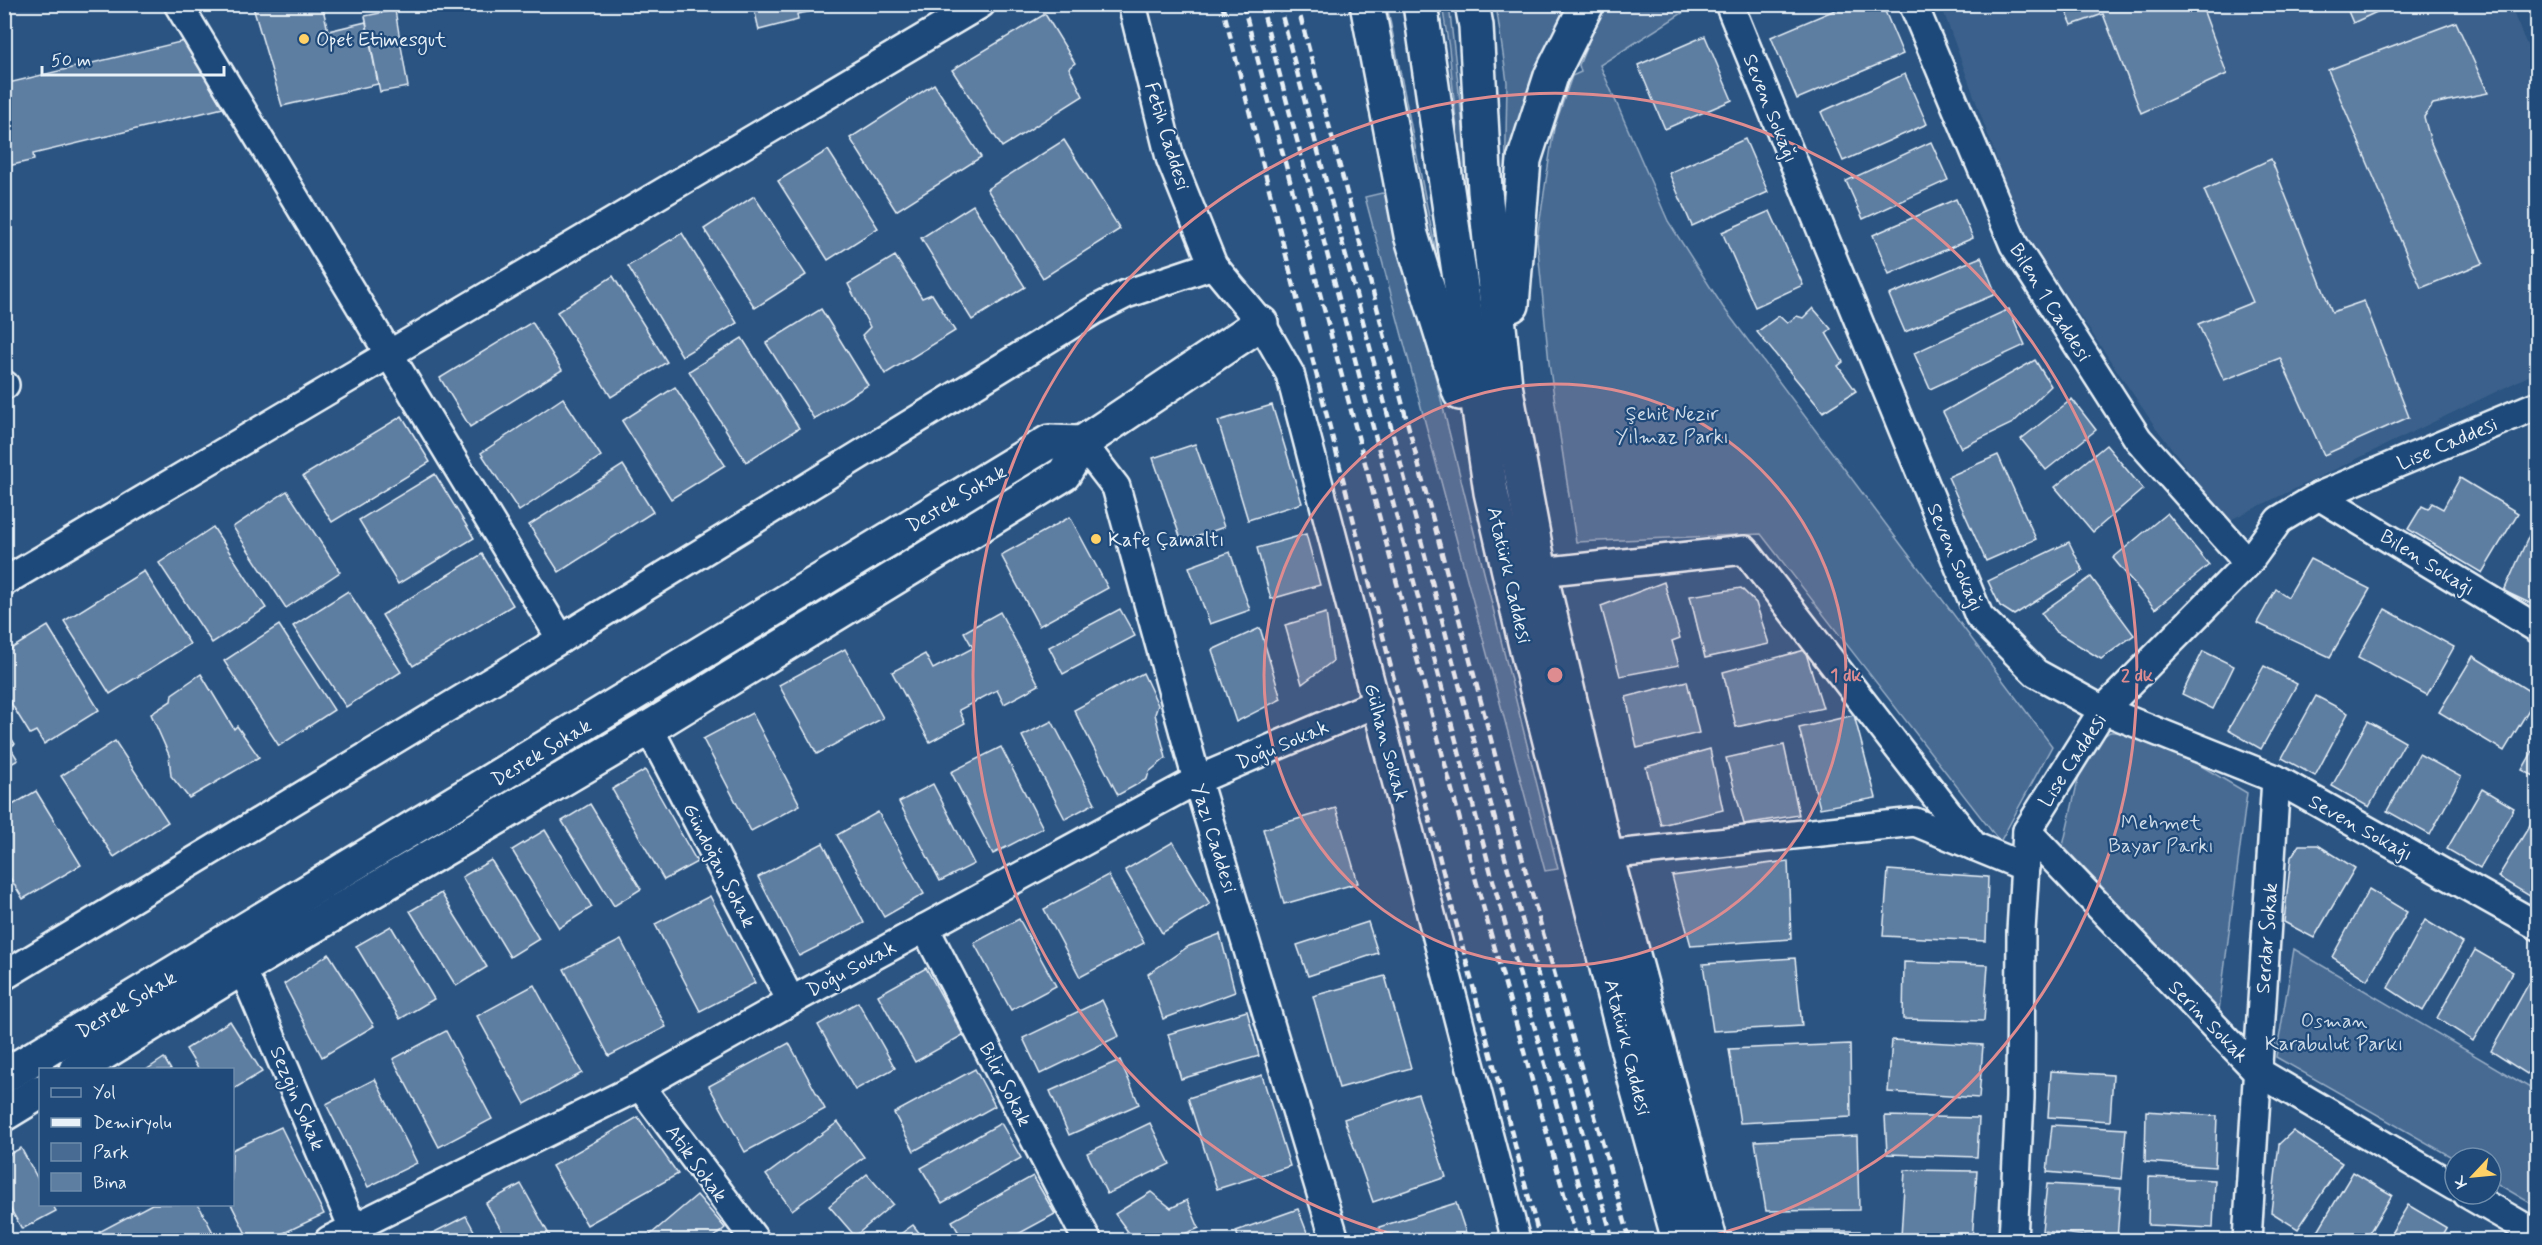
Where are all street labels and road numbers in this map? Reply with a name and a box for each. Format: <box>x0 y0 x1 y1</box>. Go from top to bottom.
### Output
street label: Seven Sokağı <box>1735 50 1804 167</box>
street label: Fetih Caddesi <box>1137 79 1196 194</box>
street label: Bilen 1 Caddesi <box>2002 238 2097 367</box>
street label: Lise Caddesi <box>2393 411 2502 478</box>
street label: Destek Sokak <box>902 459 1012 540</box>
street label: Seven Sokağı <box>1920 499 1990 616</box>
street label: Atatürk Caddesi <box>1480 504 1537 646</box>
street label: Bilen Sokağı <box>2375 523 2480 603</box>
street label: Gülhan Sokak <box>1357 680 1414 805</box>
street label: Lise Caddesi <box>2033 709 2114 813</box>
street label: Destek Sokak <box>487 713 597 794</box>
street label: Doğu Sokak <box>1232 714 1333 777</box>
street label: Yazı Caddesi <box>1184 781 1243 896</box>
street label: Seven Sokağı <box>2303 789 2417 868</box>
street label: Gündoğan Sokak <box>676 799 762 933</box>
street label: Serdar Sokak <box>2250 882 2285 994</box>
street label: Doğu Sokak <box>802 934 901 1004</box>
street label: Destek Sokak <box>72 965 182 1046</box>
street label: Serin Sokak <box>2162 975 2254 1069</box>
street label: Atatürk Caddesi <box>1597 976 1657 1118</box>
street label: Bilir Sokak <box>972 1038 1037 1131</box>
street label: Sezgin Sokak <box>262 1042 331 1155</box>
street label: Atik Sokak <box>658 1120 733 1208</box>

